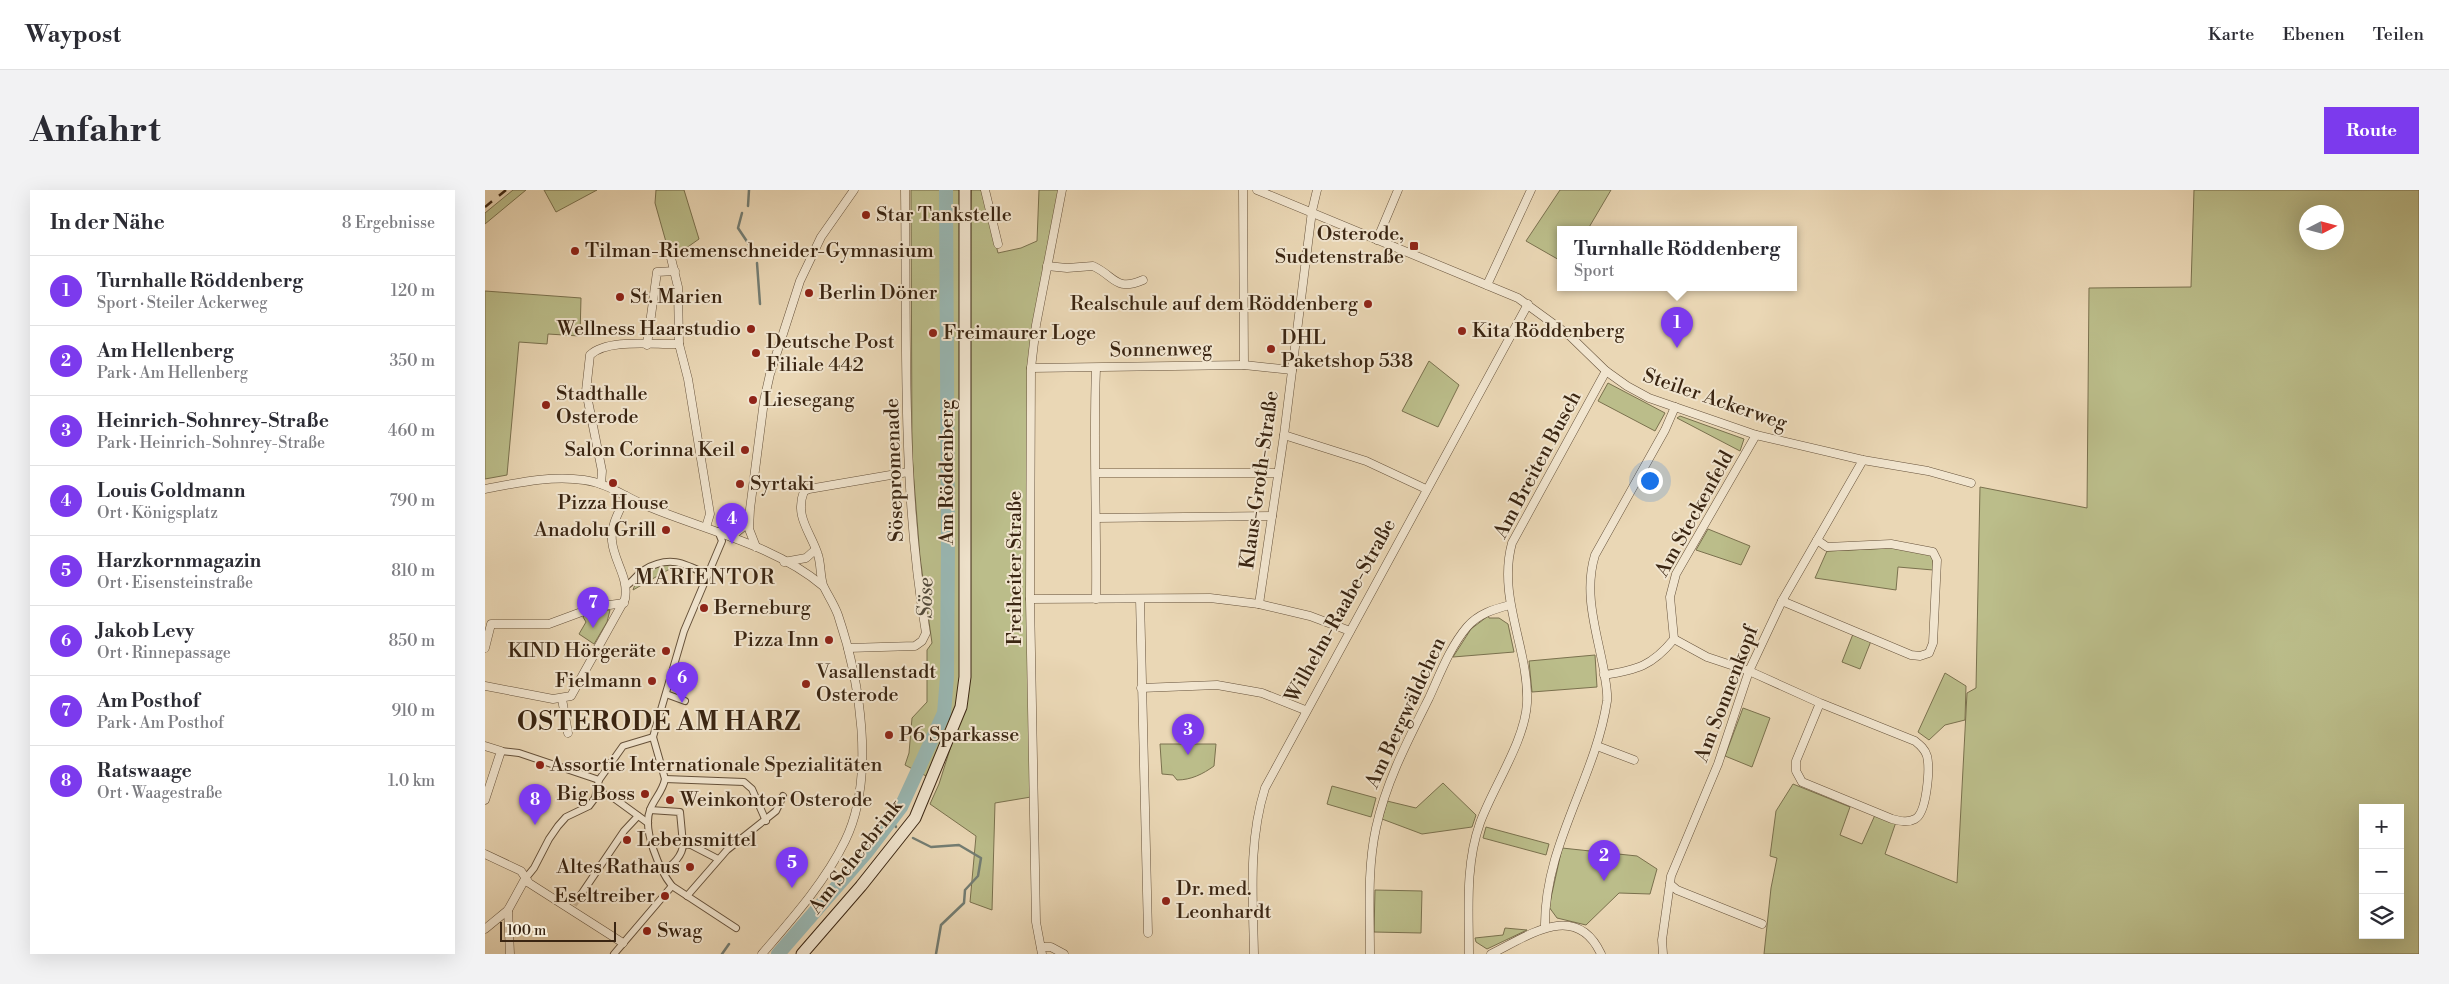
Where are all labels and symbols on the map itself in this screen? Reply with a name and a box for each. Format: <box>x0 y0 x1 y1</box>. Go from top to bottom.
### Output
place label: Star Tankstelle <box>876 203 1012 228</box>
north arrow <box>2299 205 2344 250</box>
marker: Star Tankstelle <box>860 209 872 221</box>
place label: Osterode, Sudetenstraße <box>1275 222 1404 270</box>
place label: Tilman-Riemenschneider-Gymnasium <box>585 239 934 264</box>
marker: Osterode, Sudetenstraße <box>1408 240 1420 252</box>
marker: Tilman-Riemenschneider-Gymnasium <box>569 245 581 257</box>
place label: Berlin Döner <box>818 281 938 306</box>
place label: St. Marien <box>630 285 723 310</box>
marker: Berlin Döner <box>803 287 815 299</box>
marker: St. Marien <box>614 291 626 303</box>
place label: Realschule auf dem Röddenberg <box>1070 292 1359 317</box>
marker: Realschule auf dem Röddenberg <box>1362 298 1374 310</box>
pin: 1 <box>1661 307 1693 348</box>
place label: Wellness Haarstudio <box>556 317 741 342</box>
place label: Kita Röddenberg <box>1472 319 1625 344</box>
place label: Freimaurer Loge <box>943 321 1096 346</box>
marker: Wellness Haarstudio <box>745 323 757 335</box>
marker: Kita Röddenberg <box>1456 325 1468 337</box>
place label: DHL Paketshop 538 <box>1281 326 1413 374</box>
marker: Freimaurer Loge <box>927 327 939 339</box>
place label: Deutsche Post Filiale 442 <box>766 330 895 378</box>
street label: Sonnenweg <box>1109 337 1213 363</box>
marker: DHL Paketshop 538 <box>1265 343 1277 355</box>
marker: Deutsche Post Filiale 442 <box>750 347 762 359</box>
street label: Steiler Ackerweg <box>1640 364 1791 437</box>
place label: Stadthalle Osterode <box>556 382 648 430</box>
street label: Am Breiten Busch <box>1488 387 1587 544</box>
place label: Liesegang <box>763 388 855 413</box>
street label: Klaus-Groth-Straße <box>1235 389 1285 571</box>
marker: Liesegang <box>747 394 759 406</box>
street label: Sösepromenade <box>880 398 910 542</box>
marker: Stadthalle Osterode <box>540 399 552 411</box>
street label: Am Röddenberg <box>935 399 960 546</box>
place label: Salon Corinna Keil <box>564 438 735 463</box>
marker: Salon Corinna Keil <box>739 444 751 456</box>
street label: Am Steckenfeld <box>1650 446 1740 582</box>
your location <box>1637 468 1663 494</box>
place label: Syrtaki <box>750 472 815 497</box>
marker: Pizza House <box>607 477 619 489</box>
marker: Syrtaki <box>734 478 746 490</box>
place label: Pizza House <box>557 491 669 516</box>
street label: Freiheiter Straße <box>1003 491 1028 645</box>
pin: 4 <box>716 503 748 544</box>
street label: Wilhelm-Raabe-Straße <box>1280 515 1402 708</box>
place label: Anadolu Grill <box>533 518 656 543</box>
marker: Anadolu Grill <box>660 524 672 536</box>
district label: MARIENTOR <box>635 565 775 591</box>
water label: Söse <box>913 577 939 619</box>
pin: 7 <box>577 587 609 628</box>
place label: Berneburg <box>713 596 811 621</box>
marker: Berneburg <box>698 602 710 614</box>
street label: Am Sonnenkopf <box>1689 622 1765 767</box>
place label: Pizza Inn <box>734 628 819 653</box>
marker: Pizza Inn <box>823 634 835 646</box>
street label: Am Bergwäldchen <box>1360 634 1452 793</box>
place label: KIND Hörgeräte <box>508 639 656 664</box>
marker: KIND Hörgeräte <box>660 645 672 657</box>
place label: Vasallenstadt Osterode <box>815 660 936 708</box>
pin: 6 <box>666 662 698 703</box>
place label: Fielmann <box>555 669 642 694</box>
marker: Fielmann <box>646 675 658 687</box>
marker: Vasallenstadt Osterode <box>800 678 812 690</box>
district label: OSTERODE AM HARZ <box>517 707 801 738</box>
pin: 3 <box>1172 714 1204 755</box>
place label: P6 Sparkasse <box>899 723 1019 748</box>
marker: P6 Sparkasse <box>883 729 895 741</box>
place label: Assortie Internationale Spezialitäten <box>549 753 882 778</box>
marker: Assortie Internationale Spezialitäten <box>534 759 546 771</box>
place label: Big Boss <box>556 782 635 807</box>
pin: 8 <box>519 784 551 825</box>
marker: Big Boss <box>639 788 651 800</box>
place label: Weinkontor Osterode <box>679 788 872 813</box>
marker: Weinkontor Osterode <box>664 794 676 806</box>
street label: Am Scheebrink <box>803 794 909 920</box>
place label: Lebensmittel <box>637 828 756 853</box>
marker: Lebensmittel <box>621 834 633 846</box>
pin: 2 <box>1588 840 1620 881</box>
pin: 5 <box>776 847 808 888</box>
place label: Altes Rathaus <box>556 855 680 880</box>
marker: Altes Rathaus <box>684 861 696 873</box>
place label: Dr. med. Leonhardt <box>1176 877 1271 925</box>
place label: Eseltreiber <box>554 884 655 909</box>
marker: Eseltreiber <box>659 890 671 902</box>
marker: Dr. med. Leonhardt <box>1160 895 1172 907</box>
scale bar <box>500 919 616 942</box>
place label: Swag <box>657 919 703 944</box>
marker: Swag <box>641 925 653 937</box>

